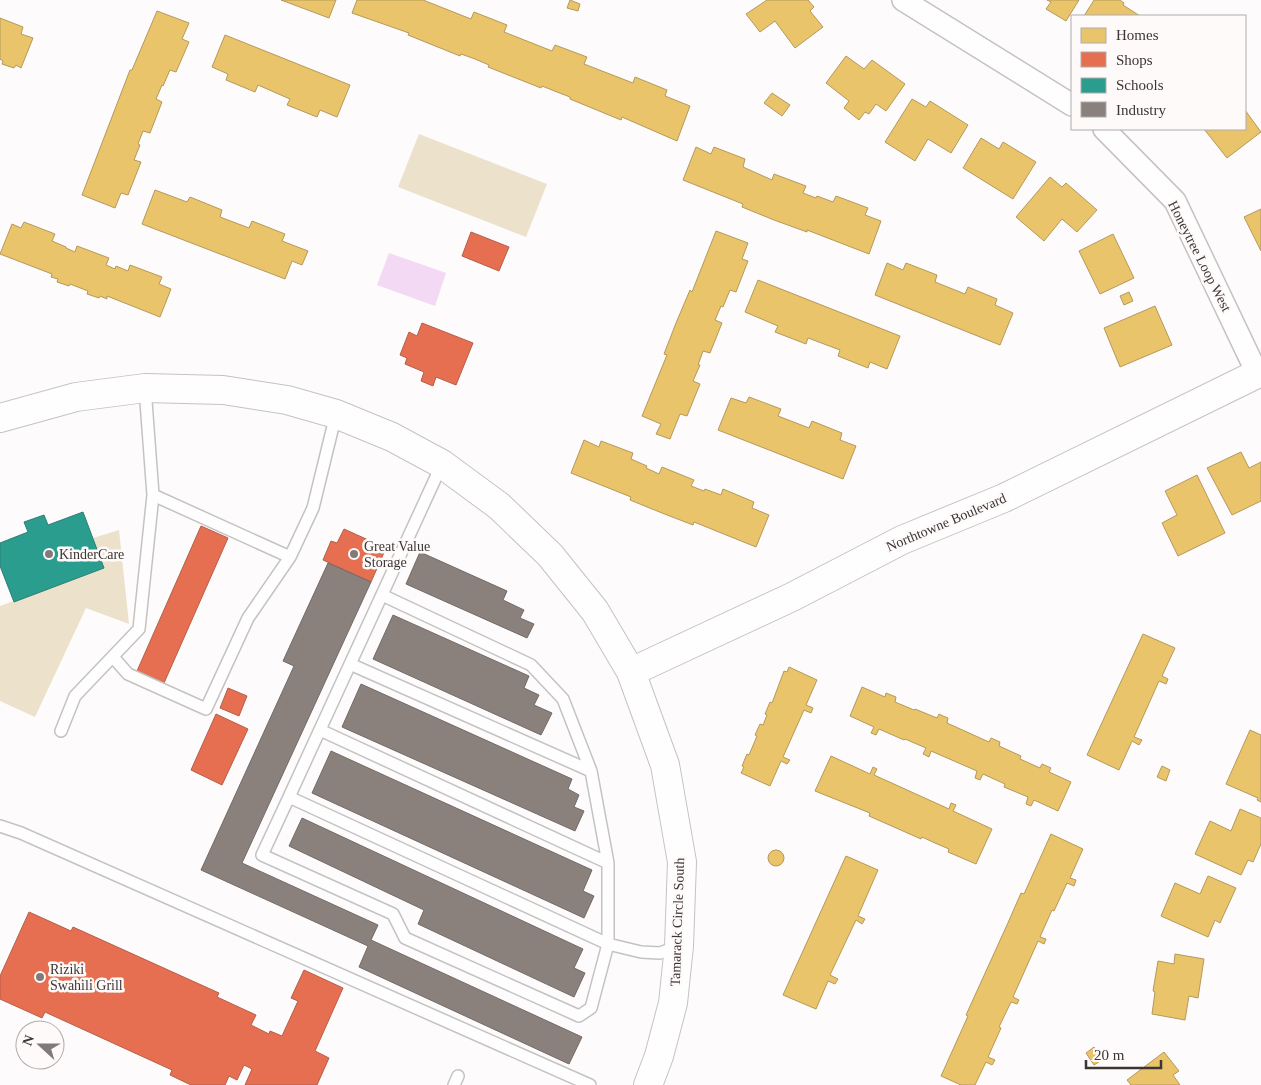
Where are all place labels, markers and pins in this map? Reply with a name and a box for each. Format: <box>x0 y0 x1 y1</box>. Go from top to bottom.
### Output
place label: Great Value Storage <box>364 539 430 570</box>
place label: KinderCare <box>59 547 124 562</box>
marker: KinderCare <box>43 548 55 560</box>
marker: Great Value Storage <box>348 548 360 560</box>
place label: Riziki Swahili Grill <box>50 962 123 993</box>
marker: Riziki Swahili Grill <box>34 971 46 983</box>

